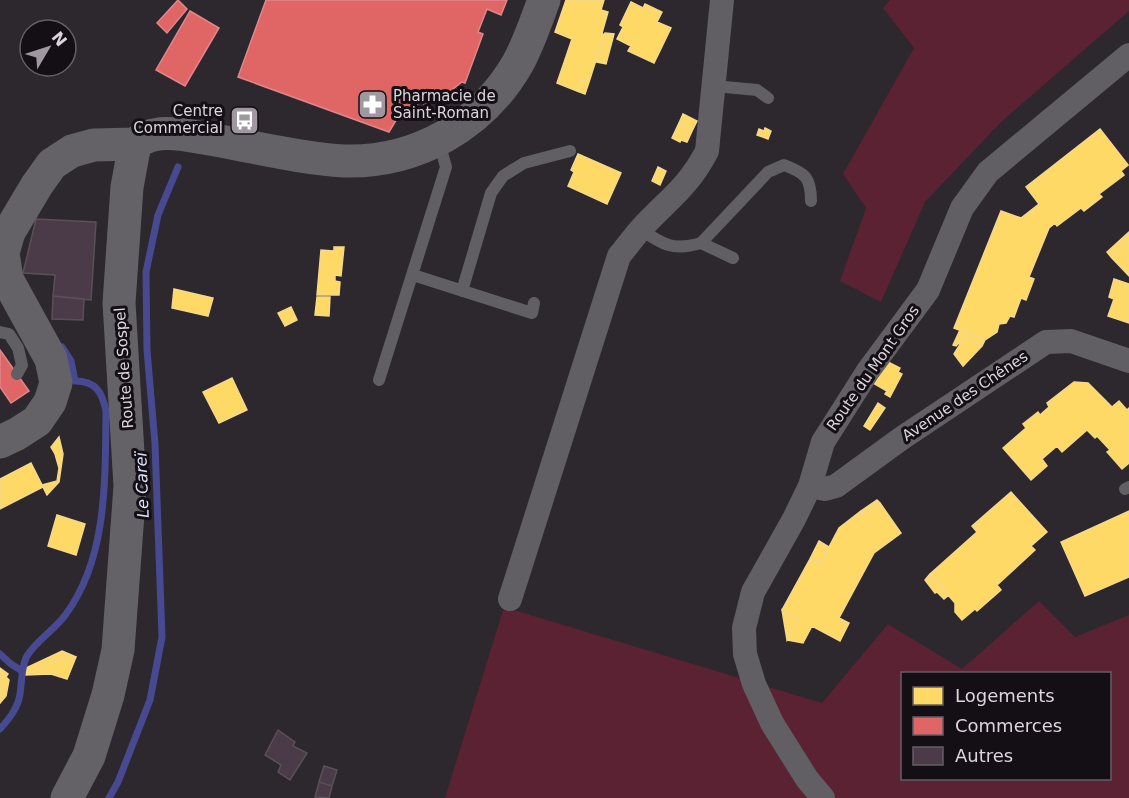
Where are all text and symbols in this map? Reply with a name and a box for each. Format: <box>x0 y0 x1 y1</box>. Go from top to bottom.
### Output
north arrow <box>18 18 78 78</box>
text: N <box>48 28 71 50</box>
place label: Pharmacie de Saint-Roman <box>393 87 496 122</box>
pharmacy icon: Pharmacie de Saint-Roman <box>356 89 388 121</box>
place label: Centre Commercial <box>133 102 223 137</box>
bus stop icon: Centre Commercial <box>228 104 260 136</box>
street label: Route du Mont Gros <box>823 302 923 434</box>
street label: Route de Sospel <box>111 307 137 429</box>
street label: Avenue des Chênes <box>899 347 1031 445</box>
water label: Le Careï <box>131 450 153 518</box>
legend <box>901 672 1111 780</box>
text: Logements <box>955 685 1055 706</box>
text: Commerces <box>955 715 1062 736</box>
text: Autres <box>955 745 1013 766</box>

